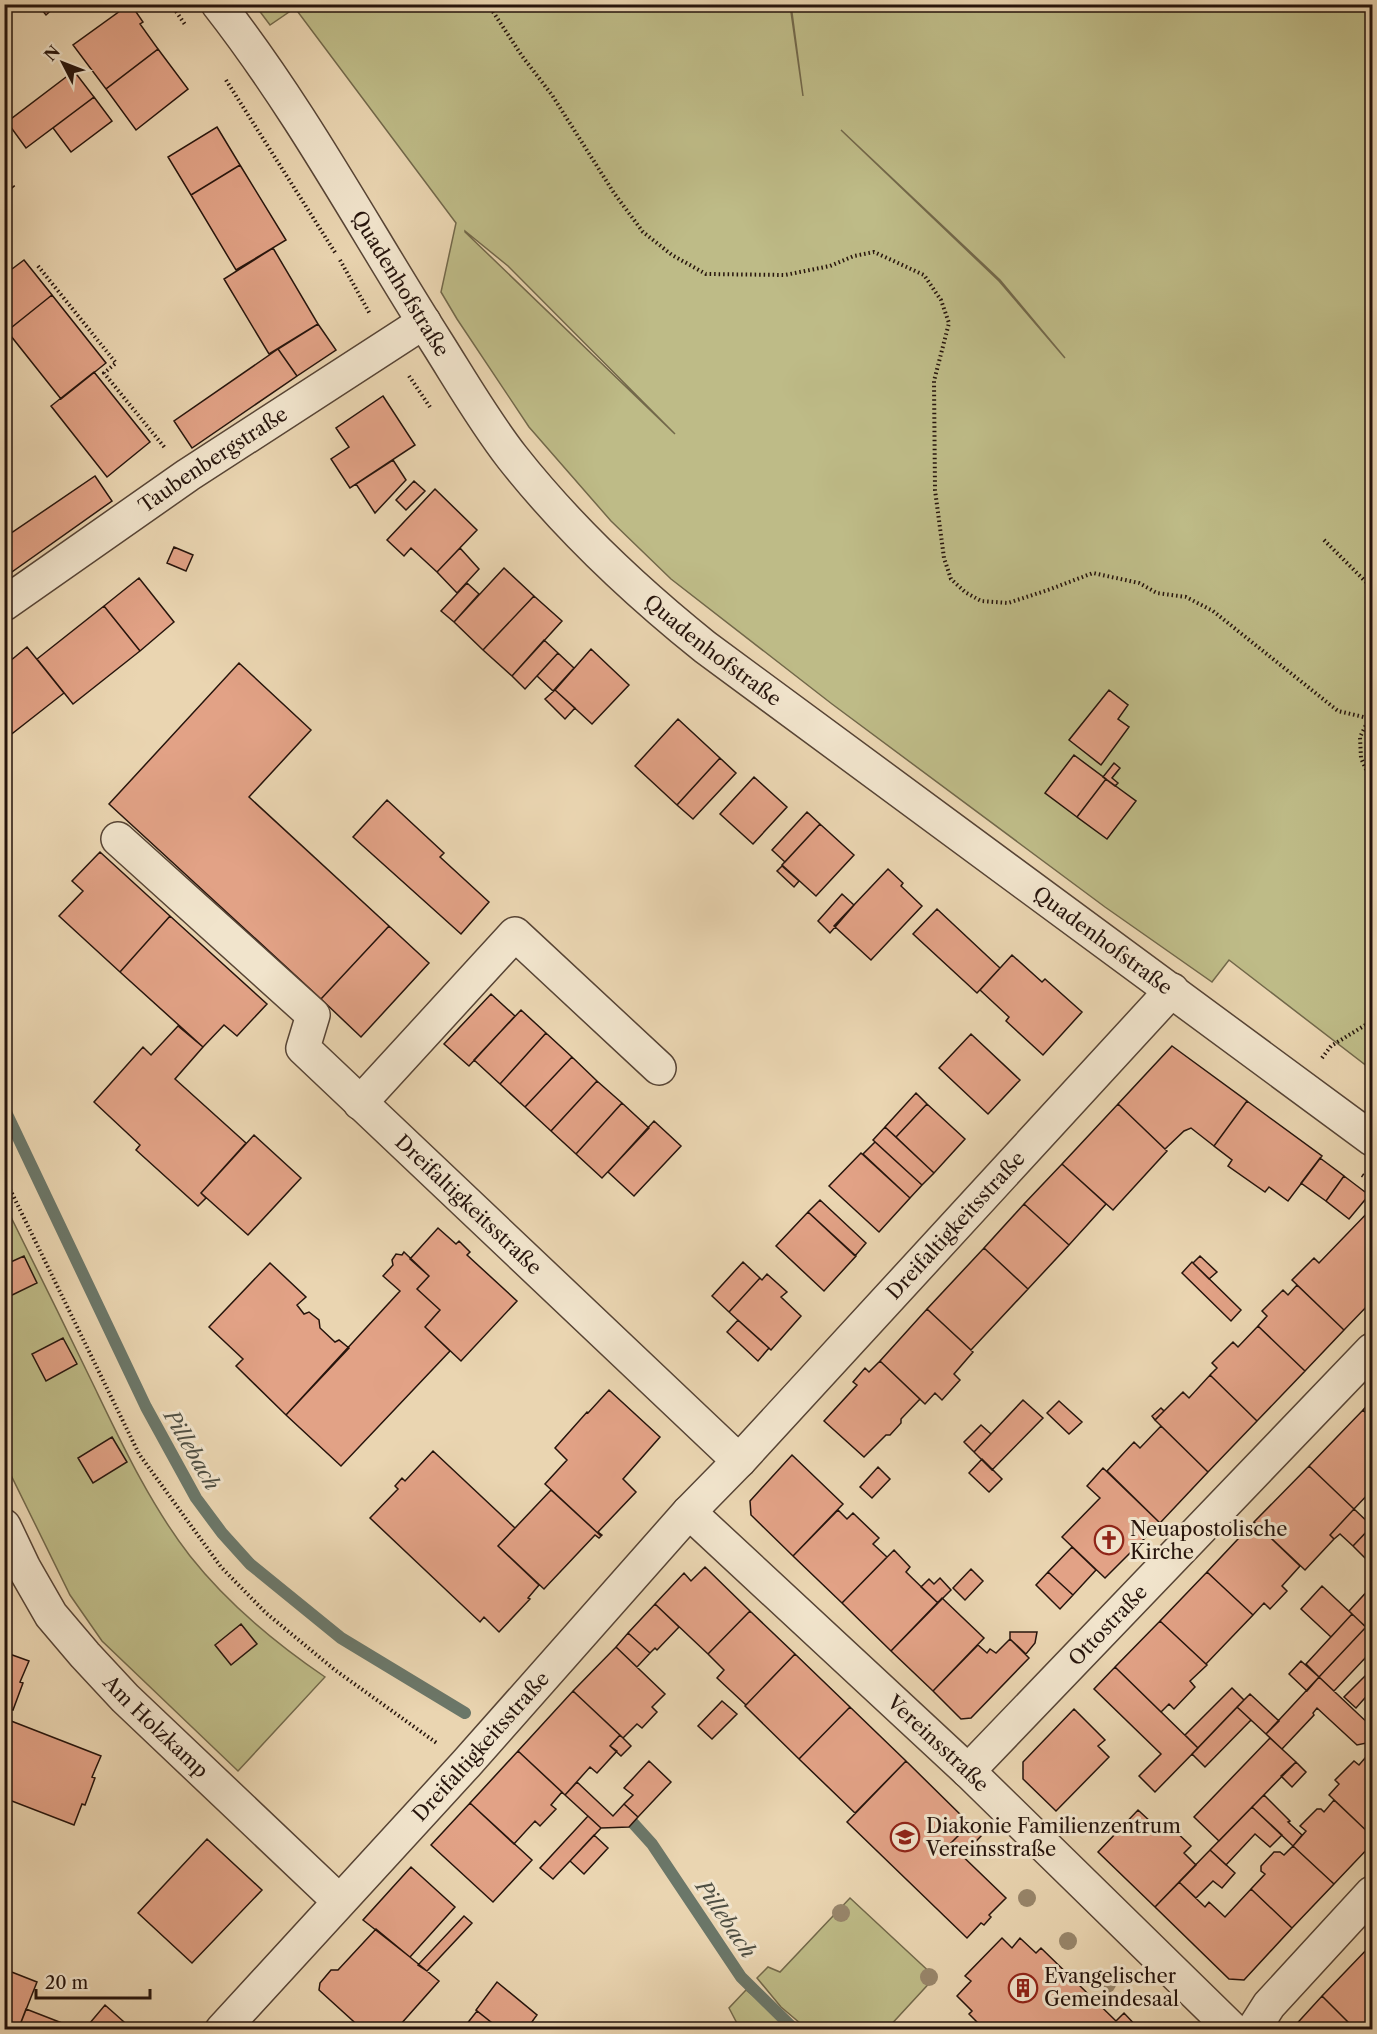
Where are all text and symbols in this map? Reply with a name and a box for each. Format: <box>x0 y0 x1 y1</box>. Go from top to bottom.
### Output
north arrow <box>33 33 93 93</box>
text: N <box>40 41 64 65</box>
street label: Quadenhofstraße <box>347 206 454 361</box>
street label: Taubenbergstraße <box>134 402 292 518</box>
street label: Quadenhofstraße <box>640 590 786 711</box>
street label: Quadenhofstraße <box>1028 881 1177 1000</box>
street label: Dreifaltigkeitsstraße <box>390 1130 547 1280</box>
street label: Dreifaltigkeitsstraße <box>882 1146 1030 1304</box>
water label: Pillebach <box>158 1404 225 1495</box>
place label: Neuapostolische Kirche <box>1130 1517 1288 1564</box>
church icon: Neuapostolische Kirche <box>1093 1524 1125 1556</box>
street label: Ottostraße <box>1064 1580 1152 1671</box>
street label: Dreifaltigkeitsstraße <box>408 1667 554 1826</box>
street label: Am Holzkamp <box>98 1670 213 1783</box>
street label: Vereinsstraße <box>882 1690 994 1797</box>
place label: Diakonie Familienzentrum Vereinsstraße <box>925 1814 1181 1861</box>
school or university icon: Diakonie Familienzentrum Vereinsstraße <box>889 1821 921 1853</box>
water label: Pillebach <box>690 1874 761 1963</box>
scale bar <box>36 1962 150 2000</box>
place label: Evangelischer Gemeindesaal <box>1044 1964 1179 2011</box>
text: 20 m <box>45 1972 89 1994</box>
building icon: Evangelischer Gemeindesaal <box>1007 1972 1039 2004</box>

